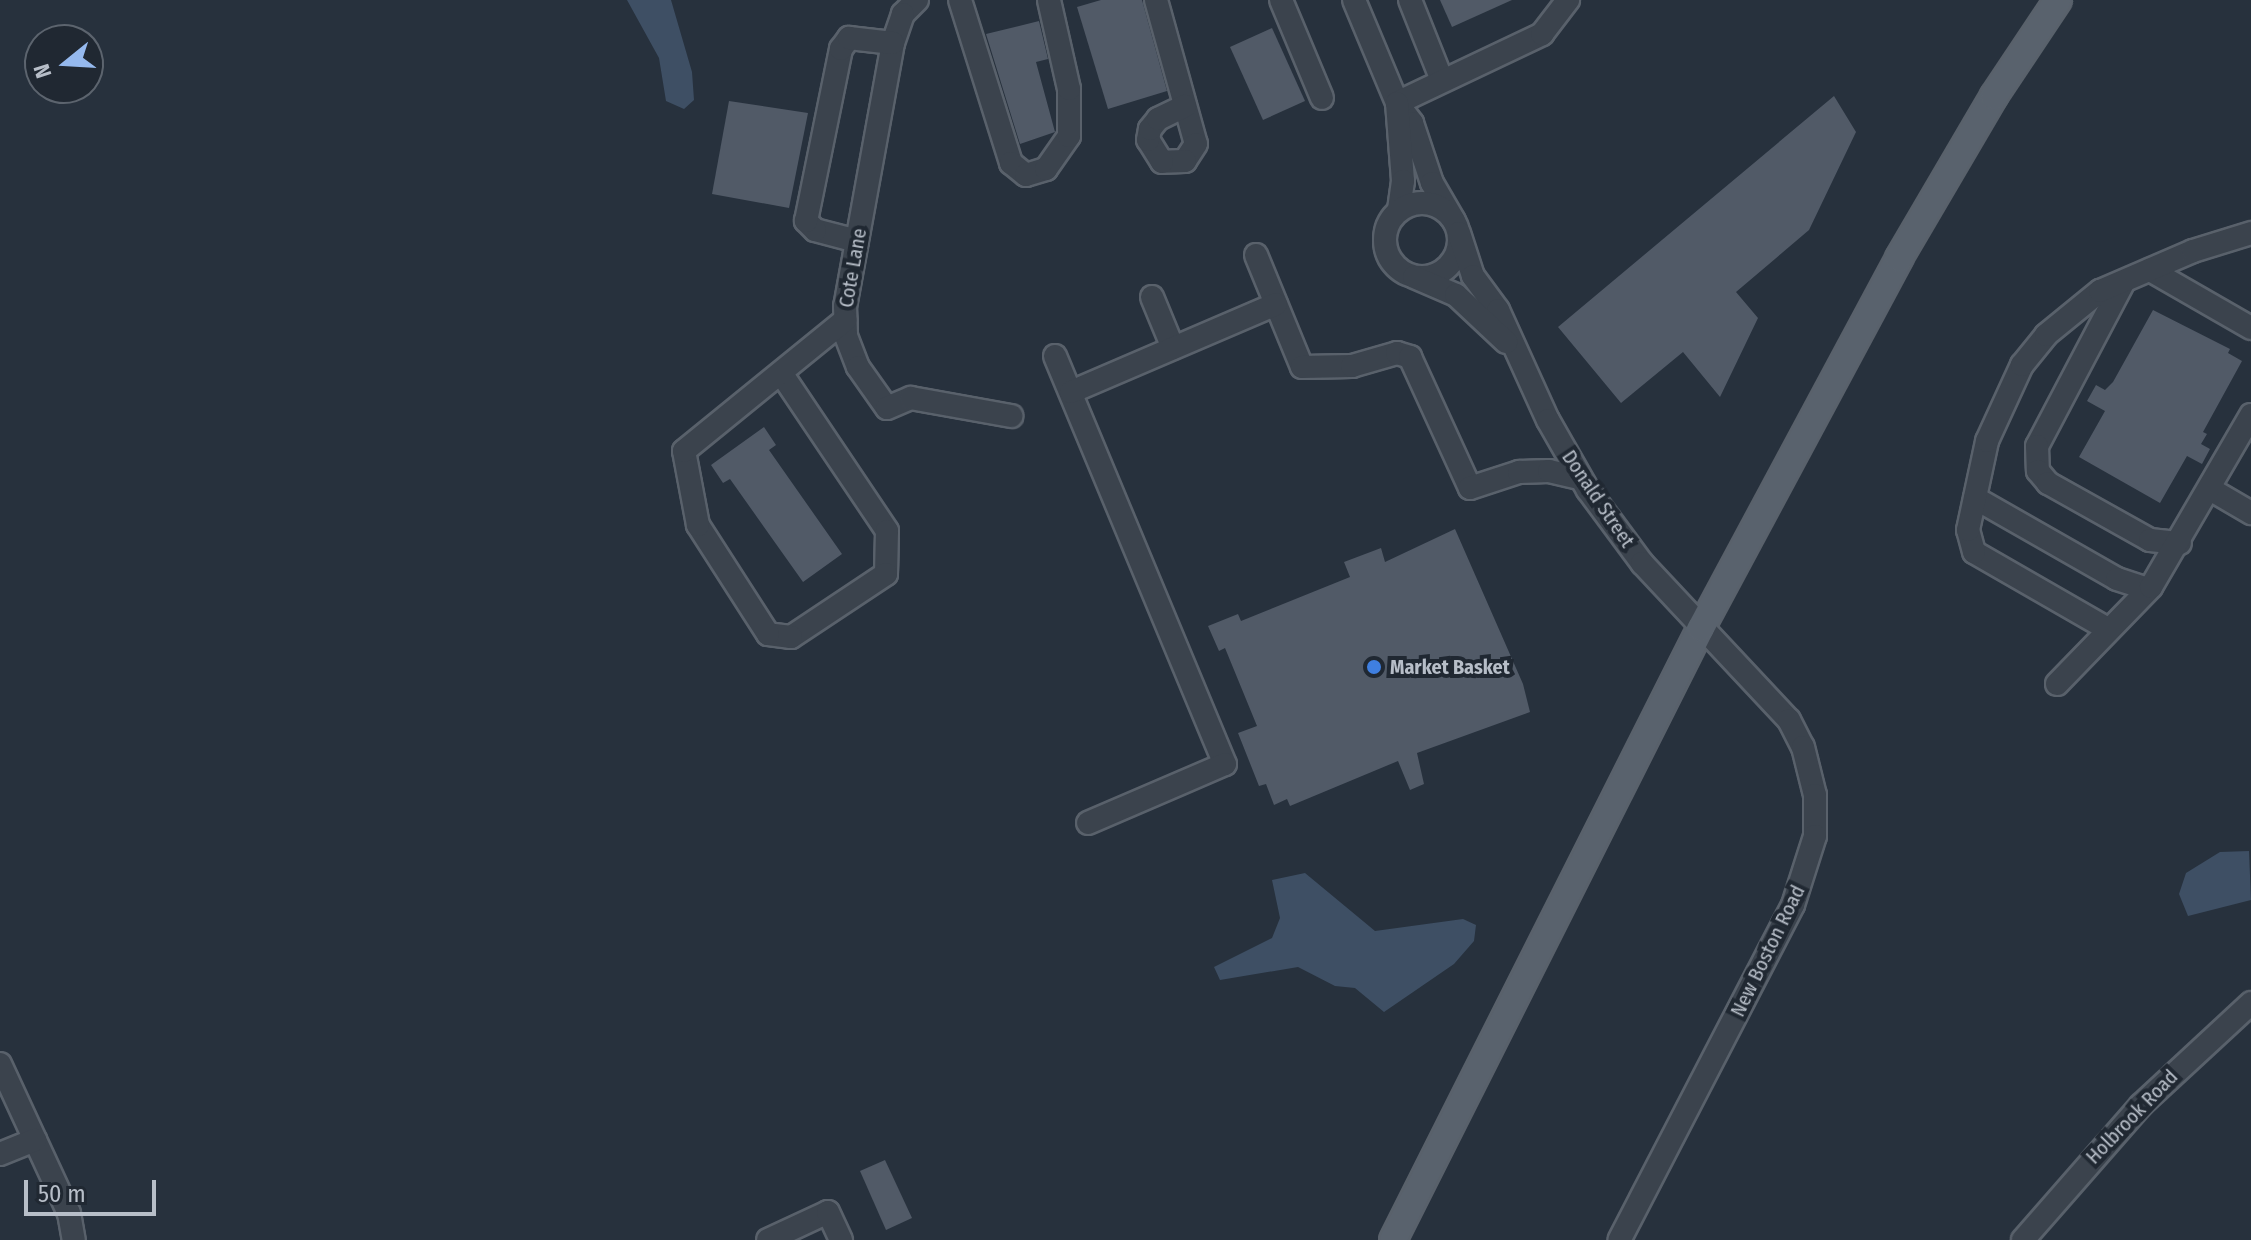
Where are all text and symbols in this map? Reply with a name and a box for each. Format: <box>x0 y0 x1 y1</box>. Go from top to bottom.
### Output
north arrow <box>24 24 104 104</box>
text: N <box>28 61 57 81</box>
street label: Cote Lane <box>834 227 872 309</box>
street label: Donald Street <box>1557 446 1639 552</box>
place label: Market Basket <box>1390 655 1510 679</box>
marker: Market Basket <box>1365 658 1383 676</box>
street label: New Boston Road <box>1726 881 1810 1021</box>
street label: Holbrook Road <box>2081 1065 2183 1169</box>
scale bar <box>28 1164 160 1214</box>
text: 50 m <box>38 1180 86 1208</box>

